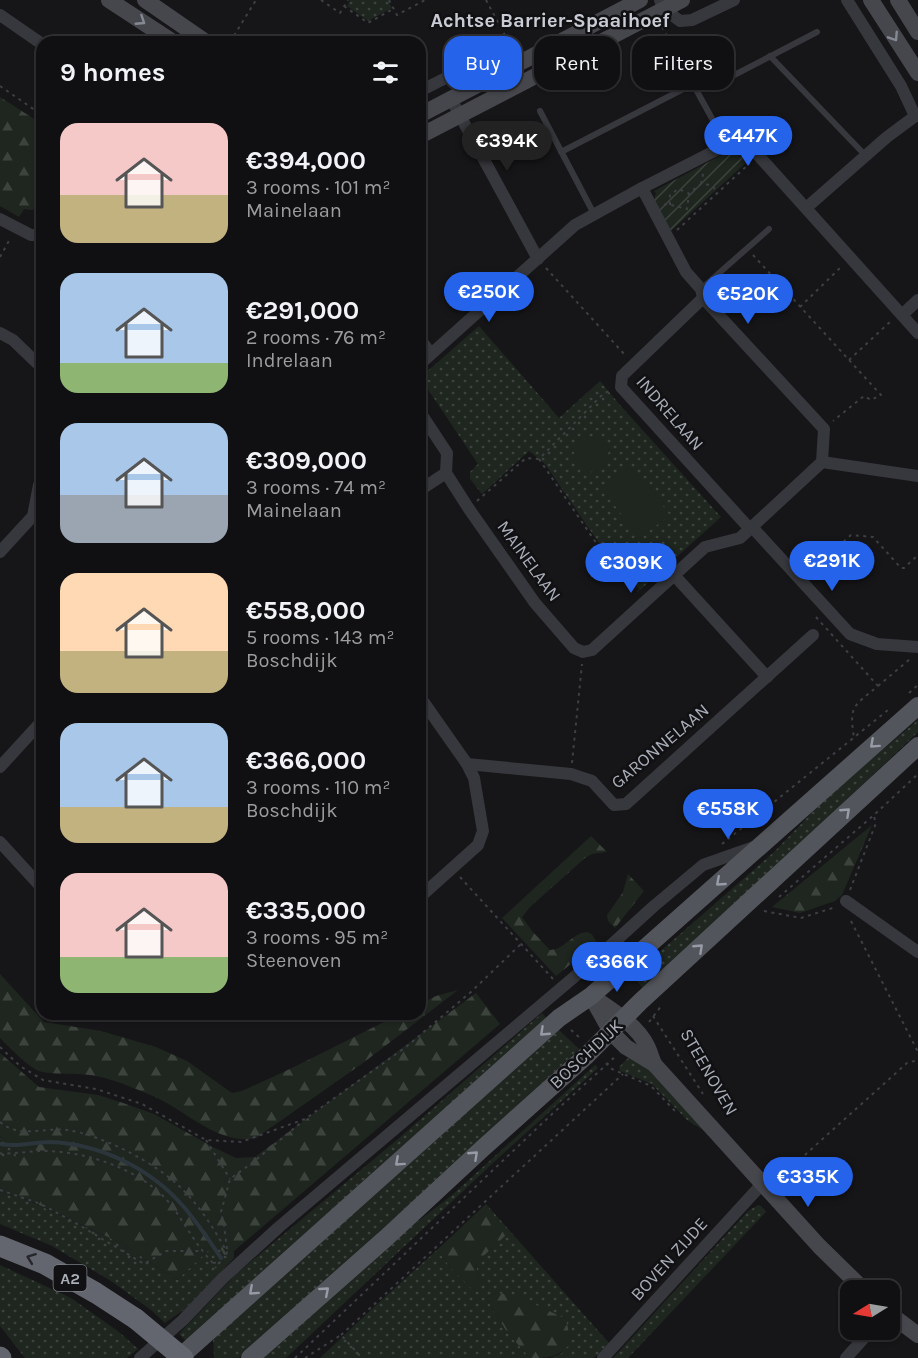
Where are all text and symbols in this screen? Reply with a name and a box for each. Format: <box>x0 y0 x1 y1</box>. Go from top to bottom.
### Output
district label: Achtse Barrier-Spaaihoef <box>430 9 670 32</box>
one-way arrow <box>134 14 145 25</box>
one-way arrow <box>887 30 898 41</box>
chip: Buy <box>444 36 522 90</box>
chip: Rent <box>534 36 620 90</box>
chip: Filters <box>632 36 734 90</box>
icon: filters <box>369 56 402 89</box>
text: 9 homes <box>60 57 166 88</box>
pin: €447K <box>706 116 790 167</box>
pin: €394K <box>465 121 549 172</box>
text: €447K <box>718 124 778 147</box>
text: €394K <box>476 129 538 152</box>
text: €394,000 <box>246 145 366 176</box>
icon: home <box>108 147 180 219</box>
text: 3 rooms · 101 m² <box>246 176 391 199</box>
text: Mainelaan <box>246 199 342 222</box>
pin: €250K <box>447 272 531 323</box>
pin: €520K <box>706 274 790 325</box>
text: €250K <box>458 280 520 303</box>
text: €520K <box>717 282 779 305</box>
text: €291,000 <box>246 295 359 326</box>
icon: home <box>108 297 180 369</box>
text: 2 rooms · 76 m² <box>246 326 386 349</box>
text: Indrelaan <box>246 349 333 372</box>
street label: INDRELAAN <box>632 371 708 455</box>
text: €309,000 <box>246 445 367 476</box>
icon: home <box>108 447 180 519</box>
text: 3 rooms · 74 m² <box>246 476 386 499</box>
text: Mainelaan <box>246 499 342 522</box>
street label: MAINELAAN <box>492 516 566 606</box>
pin: €291K <box>790 541 874 592</box>
pin: €309K <box>589 543 673 594</box>
text: €291K <box>803 549 861 572</box>
text: €309K <box>599 551 663 574</box>
text: €558,000 <box>246 595 365 626</box>
icon: home <box>108 597 180 669</box>
text: 5 rooms · 143 m² <box>246 626 395 649</box>
text: Boschdijk <box>246 649 338 672</box>
street label: GARONNELAAN <box>607 699 713 793</box>
one-way arrow <box>870 737 881 748</box>
text: €366,000 <box>246 745 366 776</box>
icon: home <box>108 747 180 819</box>
text: 3 rooms · 110 m² <box>246 776 391 799</box>
pin: €558K <box>686 789 770 840</box>
text: €558K <box>697 797 759 820</box>
text: Boschdijk <box>246 799 338 822</box>
one-way arrow <box>839 808 850 819</box>
one-way arrow <box>716 875 726 886</box>
text: €335,000 <box>246 895 366 926</box>
icon: home <box>108 897 180 969</box>
text: 3 rooms · 95 m² <box>246 926 388 949</box>
pin: €366K <box>575 942 659 993</box>
one-way arrow <box>692 944 702 955</box>
text: Steenoven <box>246 949 342 972</box>
text: €366K <box>586 950 648 973</box>
street label: BOSCHDIJK <box>545 1015 627 1093</box>
one-way arrow <box>541 1025 551 1036</box>
street label: STEENOVEN <box>675 1025 743 1119</box>
one-way arrow <box>467 1152 478 1163</box>
one-way arrow <box>395 1155 406 1166</box>
pin: €335K <box>766 1157 850 1208</box>
text: €335K <box>777 1165 839 1188</box>
street label: BOVEN ZIJDE <box>626 1213 712 1305</box>
one-way arrow <box>27 1253 37 1266</box>
road number: A2 <box>54 1265 86 1291</box>
north arrow <box>840 1280 900 1340</box>
map controls <box>840 1280 900 1340</box>
one-way arrow <box>249 1284 260 1295</box>
one-way arrow <box>319 1288 330 1299</box>

